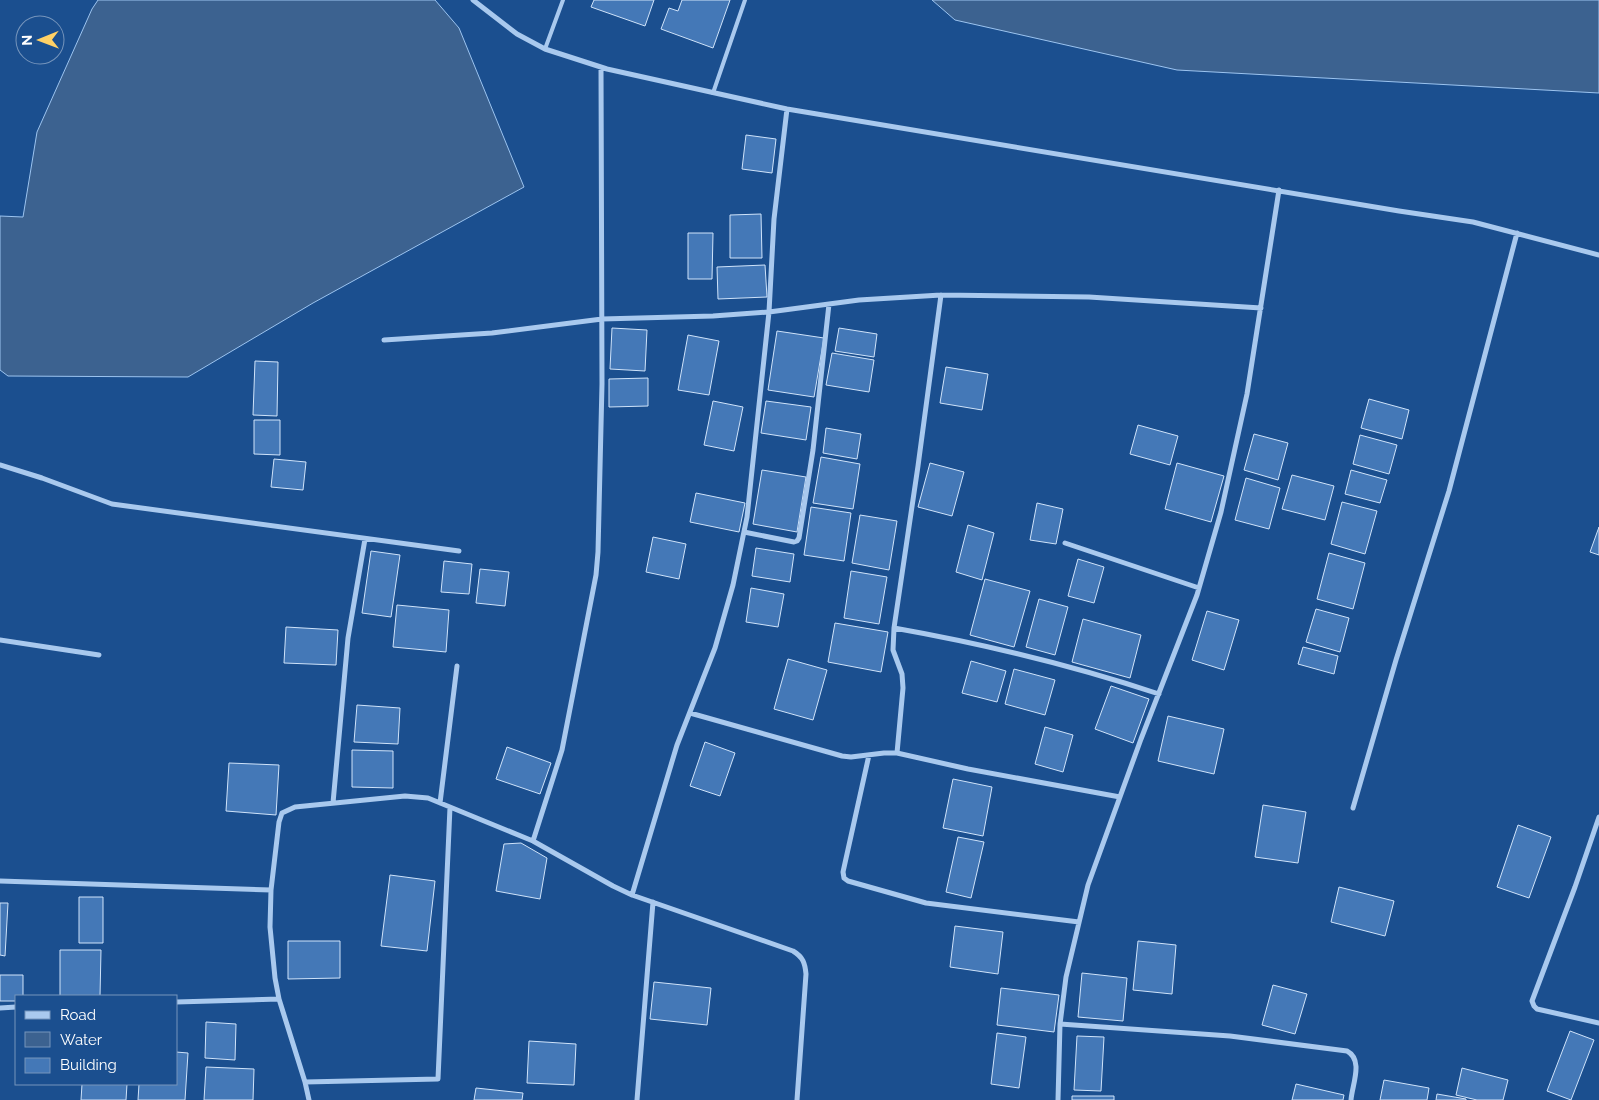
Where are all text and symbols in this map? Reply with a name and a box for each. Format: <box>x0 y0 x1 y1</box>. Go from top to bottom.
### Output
north arrow <box>15 15 65 65</box>
text: N <box>19 35 35 46</box>
legend <box>15 995 178 1085</box>
text: Road <box>60 1006 96 1024</box>
text: Water <box>60 1031 103 1049</box>
text: Building <box>60 1056 117 1074</box>

